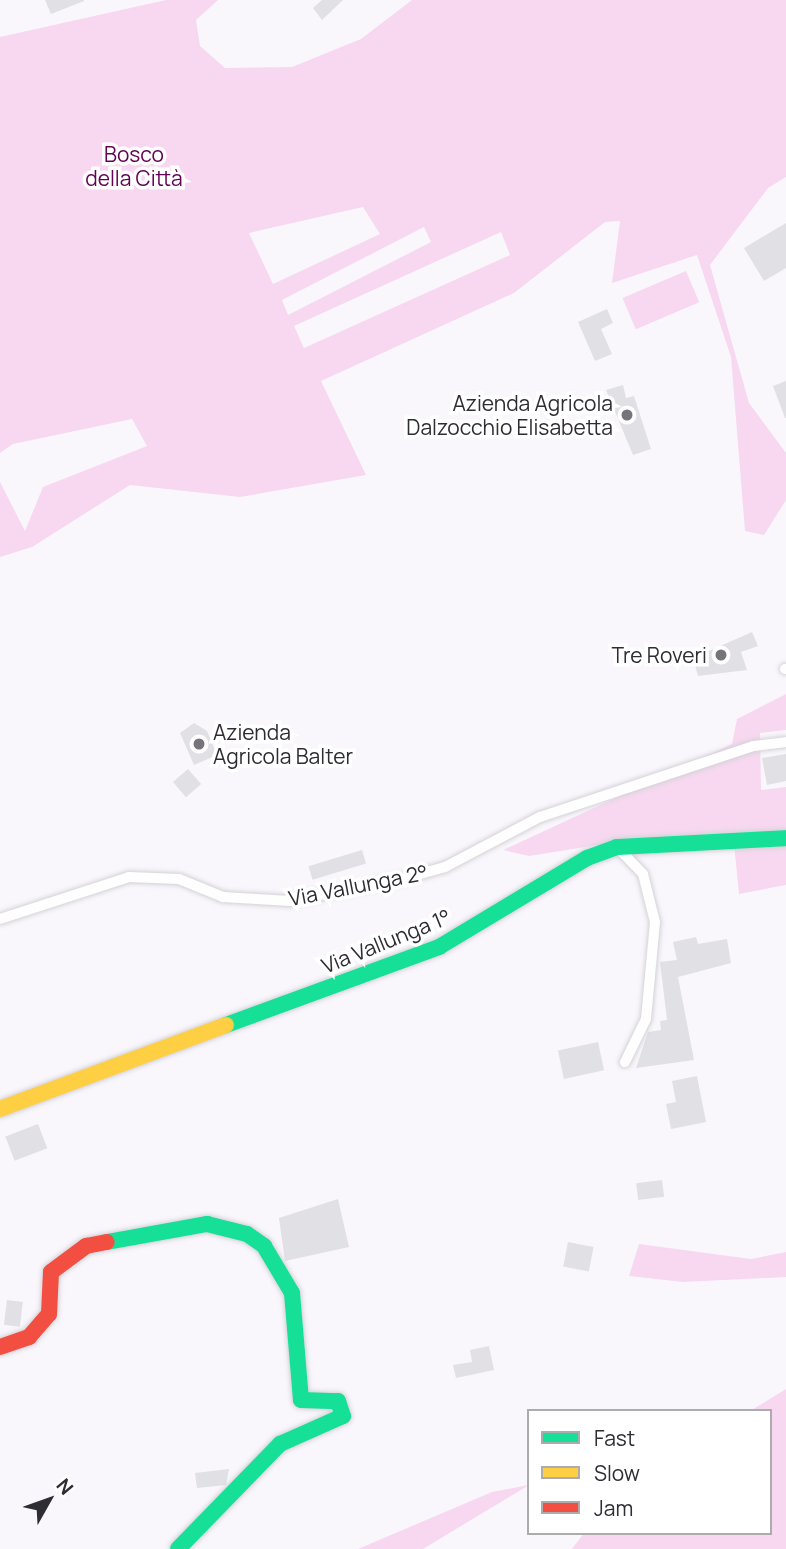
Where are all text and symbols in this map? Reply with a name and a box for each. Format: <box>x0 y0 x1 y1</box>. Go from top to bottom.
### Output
park label: Bosco della Città <box>85 141 183 191</box>
place label: Azienda Agricola Dalzocchio Elisabetta <box>406 390 613 440</box>
marker: Azienda Agricola Dalzocchio Elisabetta <box>619 407 635 423</box>
place label: Tre Roveri <box>611 642 707 668</box>
marker: Tre Roveri <box>713 647 729 663</box>
place label: Azienda Agricola Balter <box>213 719 353 769</box>
marker: Azienda Agricola Balter <box>191 736 207 752</box>
street label: Via Vallunga 2° <box>286 859 430 911</box>
street label: Via Vallunga 1° <box>318 904 454 978</box>
legend <box>527 1409 772 1535</box>
text: Fast <box>594 1424 635 1452</box>
text: Slow <box>594 1459 640 1487</box>
north arrow <box>14 1465 84 1535</box>
text: N <box>51 1473 79 1500</box>
text: Jam <box>594 1494 633 1522</box>

